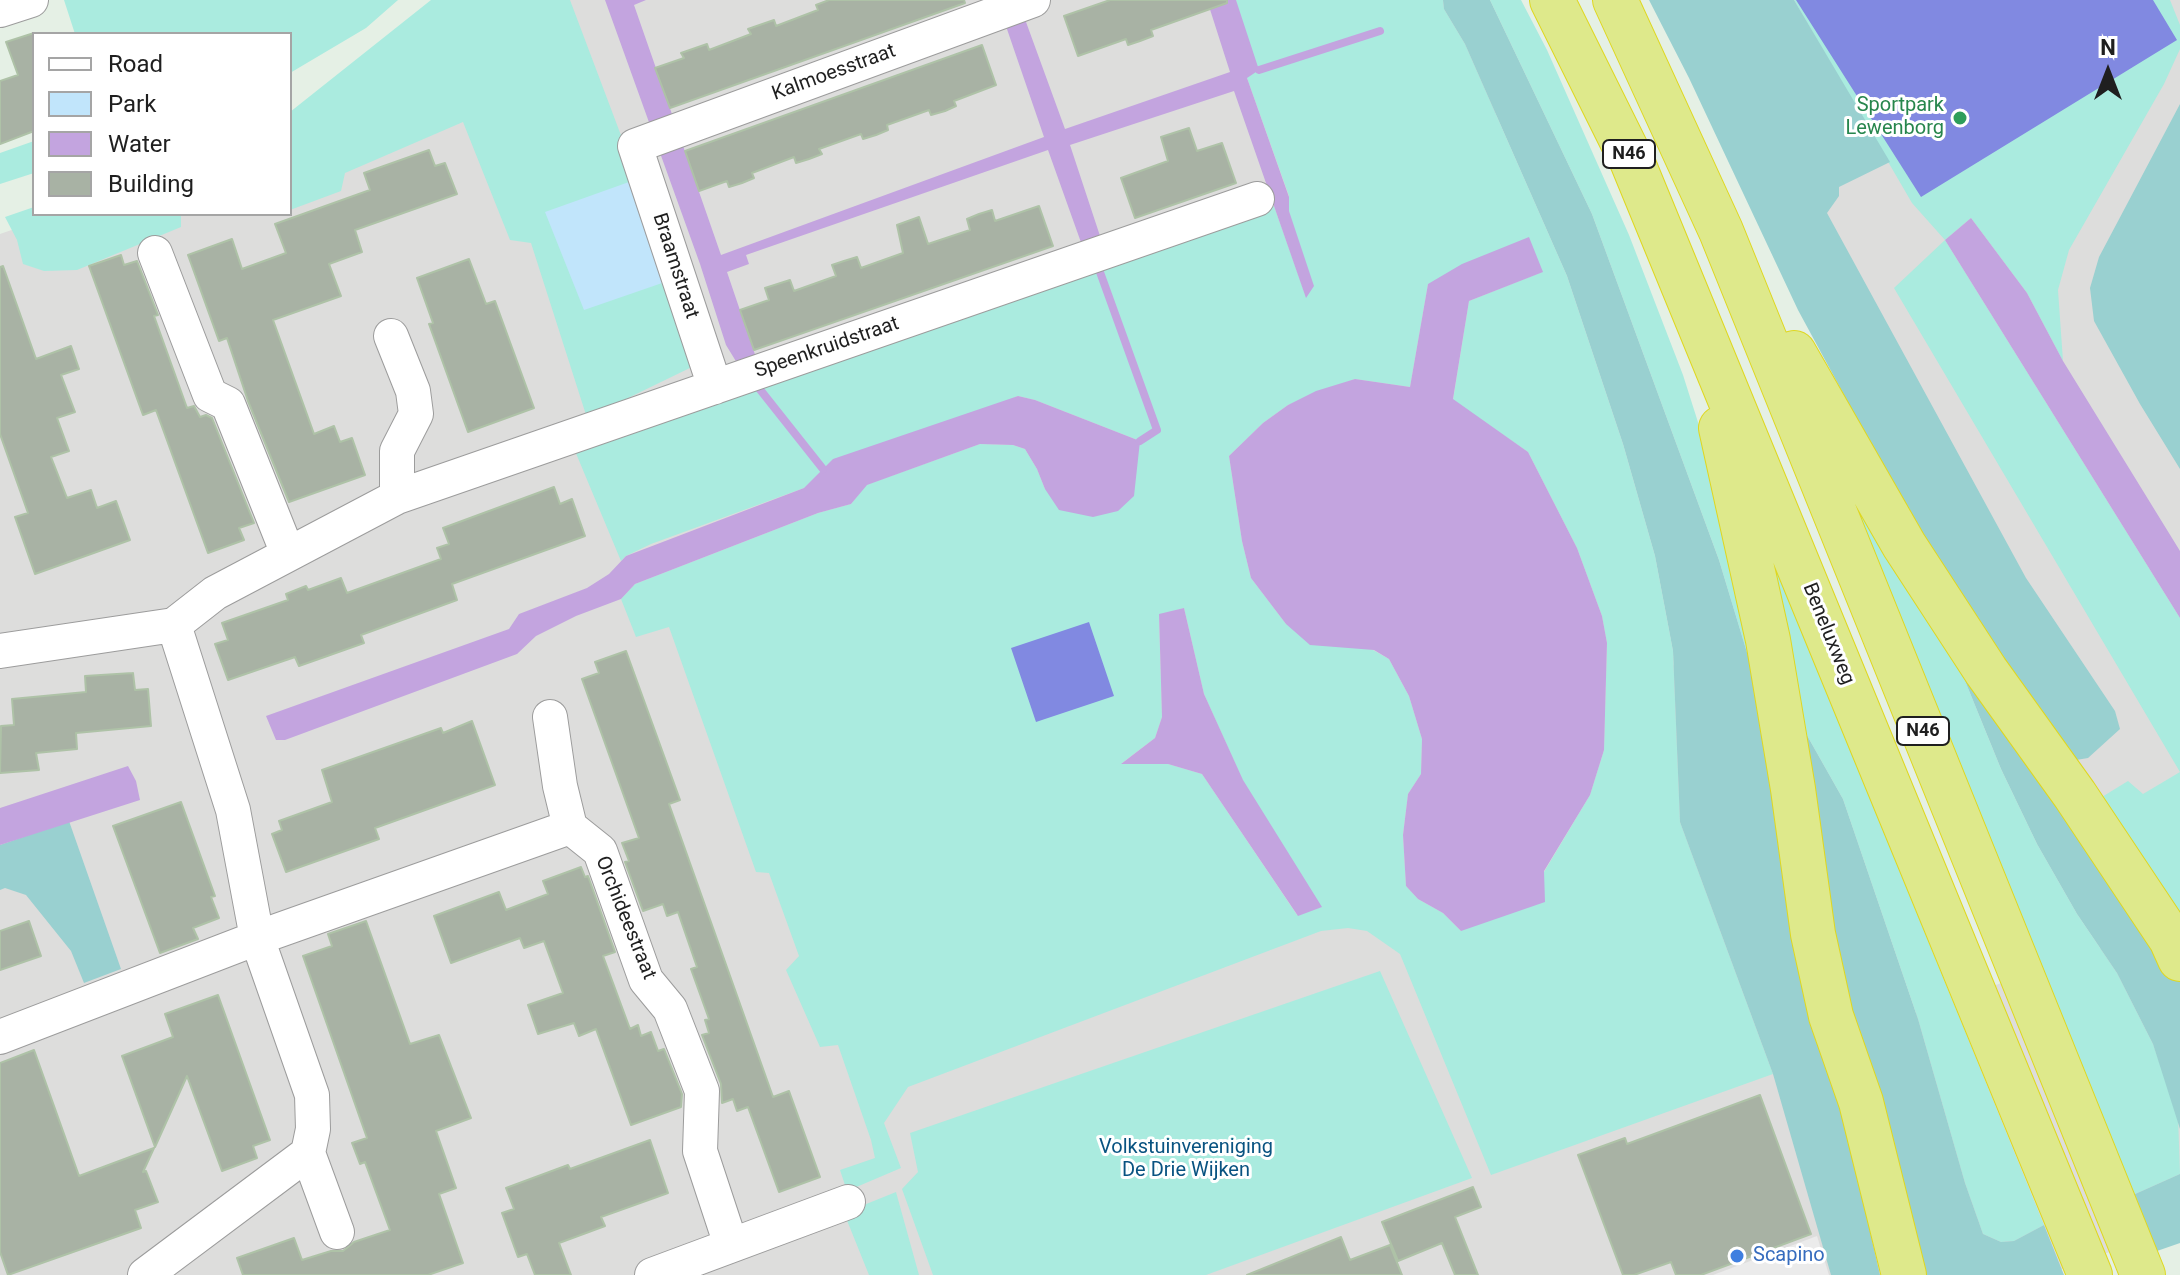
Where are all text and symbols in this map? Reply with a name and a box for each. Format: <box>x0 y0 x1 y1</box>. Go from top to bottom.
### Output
legend <box>32 32 292 216</box>
north arrow <box>2068 32 2148 112</box>
text: N <box>2100 35 2116 60</box>
street label: Kalmoesstraat <box>769 40 899 106</box>
text: Road <box>108 50 163 78</box>
text: Park <box>108 90 156 118</box>
place label: Sportpark Lewenborg <box>1845 94 1944 141</box>
marker: Sportpark Lewenborg <box>1951 109 1969 127</box>
text: Water <box>108 130 171 158</box>
road number: N46 <box>1603 140 1655 168</box>
text: Building <box>108 170 194 198</box>
street label: Braamstraat <box>647 210 703 322</box>
street label: Speenkruidstraat <box>752 312 902 384</box>
street label: Beneluxweg <box>1797 580 1859 688</box>
road number: N46 <box>1897 717 1949 745</box>
street label: Orchideestraat <box>589 853 661 983</box>
park label: Volkstuinvereniging De Drie Wijken <box>1099 1136 1273 1183</box>
place label: Scapino <box>1753 1244 1825 1268</box>
marker: Scapino <box>1728 1247 1746 1265</box>

